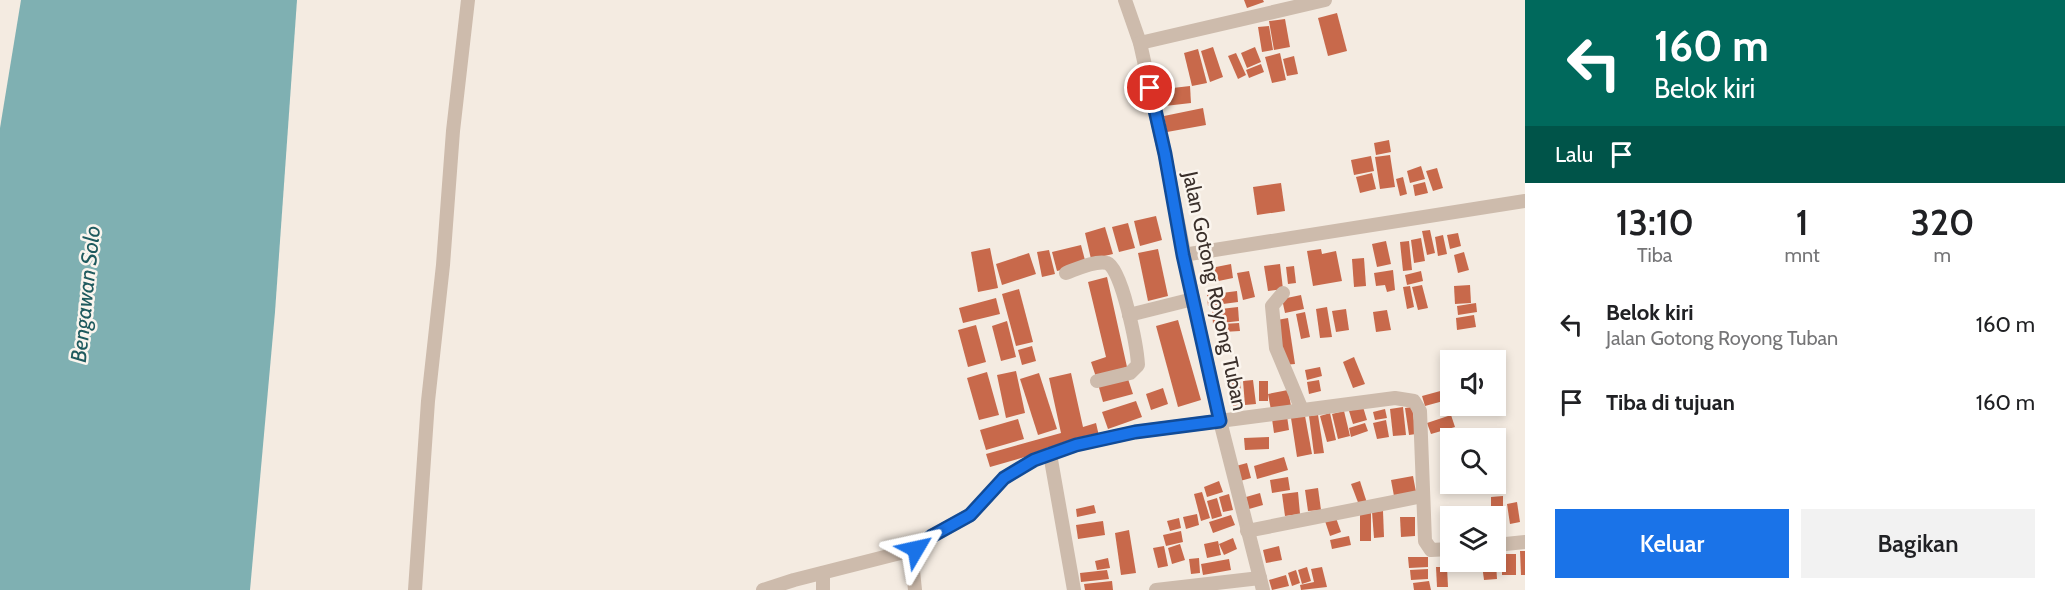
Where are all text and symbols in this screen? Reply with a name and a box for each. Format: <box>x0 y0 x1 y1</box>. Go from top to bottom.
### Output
text: 160 m <box>1654 20 1769 72</box>
icon: left <box>1555 24 1633 102</box>
pin <box>1124 62 1175 113</box>
icon: arrive <box>1133 71 1166 104</box>
text: Belok kiri <box>1654 72 1755 105</box>
icon: arrive <box>1605 138 1638 171</box>
text: Lalu <box>1555 141 1593 168</box>
street label: Jalan Gotong Royong Tuban <box>1178 168 1253 413</box>
text: 13:10 <box>1616 200 1694 244</box>
text: 1 <box>1796 200 1808 244</box>
text: 320 <box>1911 200 1974 244</box>
water label: Bengawan Solo <box>65 224 106 364</box>
text: Tiba <box>1637 243 1672 267</box>
text: mnt <box>1784 243 1820 267</box>
text: m <box>1934 243 1951 267</box>
text: Belok kiri <box>1606 299 1693 326</box>
icon: left <box>1555 308 1588 341</box>
text: 160 m <box>1976 311 2035 338</box>
text: Jalan Gotong Royong Tuban <box>1606 326 1838 350</box>
map controls <box>1440 350 1506 572</box>
button: sound <box>1440 350 1506 416</box>
icon: arrive <box>1555 386 1588 419</box>
text: Tiba di tujuan <box>1606 389 1735 416</box>
text: 160 m <box>1976 389 2035 416</box>
button: search <box>1440 428 1506 494</box>
button: layers <box>1440 506 1506 572</box>
button: Keluar <box>1555 509 1789 578</box>
button: Bagikan <box>1801 509 2035 578</box>
position arrow <box>884 517 948 581</box>

